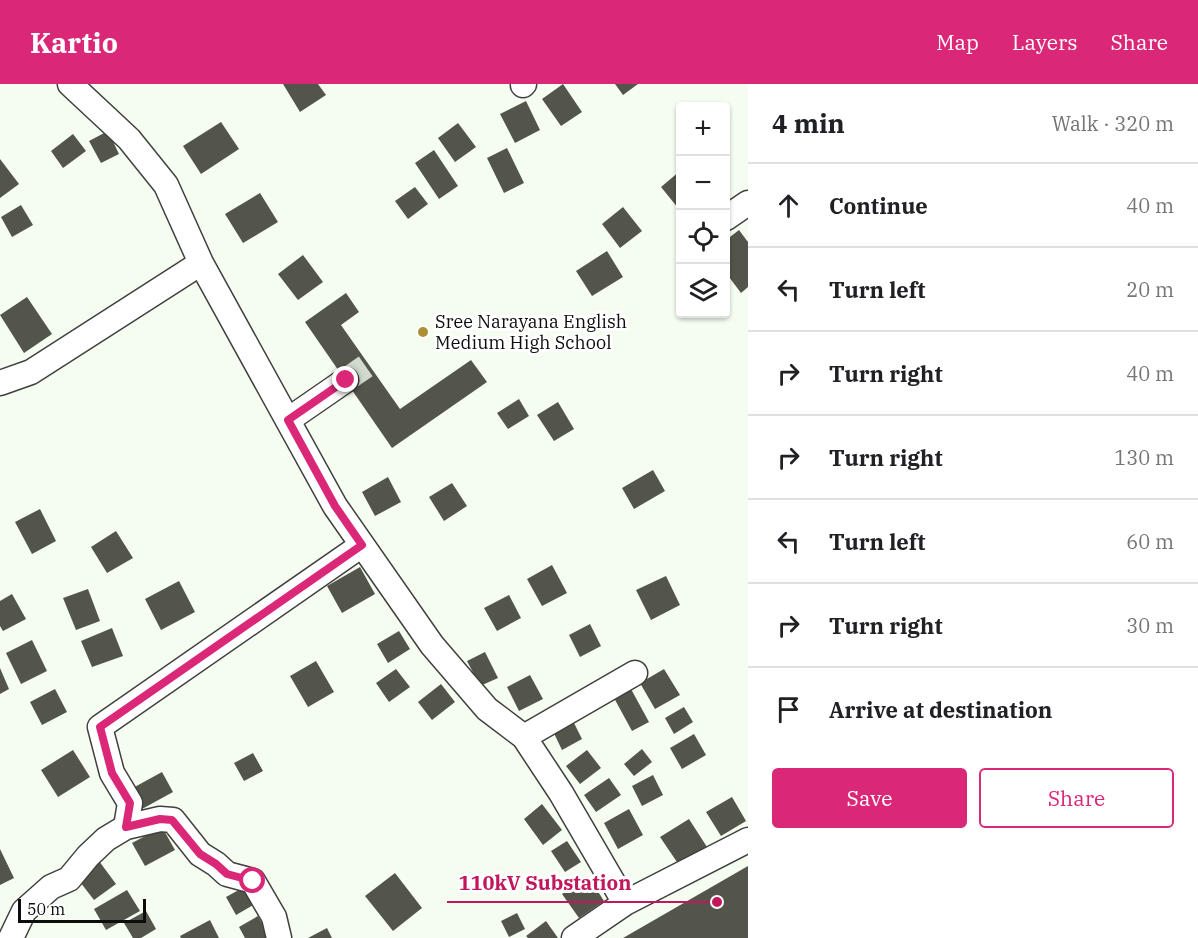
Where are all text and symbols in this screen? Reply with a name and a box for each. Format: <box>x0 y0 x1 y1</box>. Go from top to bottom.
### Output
text: Kartio <box>30 24 118 61</box>
text: Map <box>936 28 979 56</box>
text: Layers <box>1012 28 1078 56</box>
text: Share <box>1111 28 1168 56</box>
map controls <box>676 102 730 318</box>
button: + <box>676 102 730 156</box>
text: 4 min <box>772 106 845 140</box>
text: Walk · 320 m <box>1052 110 1174 137</box>
button: − <box>676 156 730 210</box>
icon: ahead <box>772 189 805 222</box>
text: Continue <box>829 191 928 220</box>
text: 40 m <box>1126 192 1174 219</box>
button: locate <box>676 210 730 264</box>
button: layers <box>676 264 730 318</box>
icon: left <box>772 273 805 306</box>
text: Turn left <box>829 275 925 304</box>
text: 20 m <box>1126 276 1174 303</box>
place label: Sree Narayana English Medium High School <box>435 310 627 354</box>
marker: Sree Narayana English Medium High School <box>416 325 430 339</box>
icon: right <box>772 357 805 390</box>
text: Turn right <box>829 359 943 388</box>
text: 40 m <box>1126 360 1174 387</box>
route end <box>332 366 358 392</box>
icon: right <box>772 441 805 474</box>
text: Turn right <box>829 443 943 472</box>
text: 130 m <box>1114 444 1174 471</box>
icon: left <box>772 525 805 558</box>
text: Turn left <box>829 527 925 556</box>
text: 60 m <box>1126 528 1174 555</box>
icon: right <box>772 609 805 642</box>
text: Turn right <box>829 611 943 640</box>
text: 30 m <box>1126 612 1174 639</box>
icon: arrive <box>772 693 805 726</box>
text: Arrive at destination <box>829 695 1052 724</box>
button: Save <box>772 768 967 828</box>
button: Share <box>979 768 1174 828</box>
callout: 110kV Substation <box>447 864 644 902</box>
route start <box>239 867 265 893</box>
text: 110kV Substation <box>459 869 631 896</box>
scale bar <box>18 896 146 924</box>
text: 50 m <box>27 899 65 919</box>

